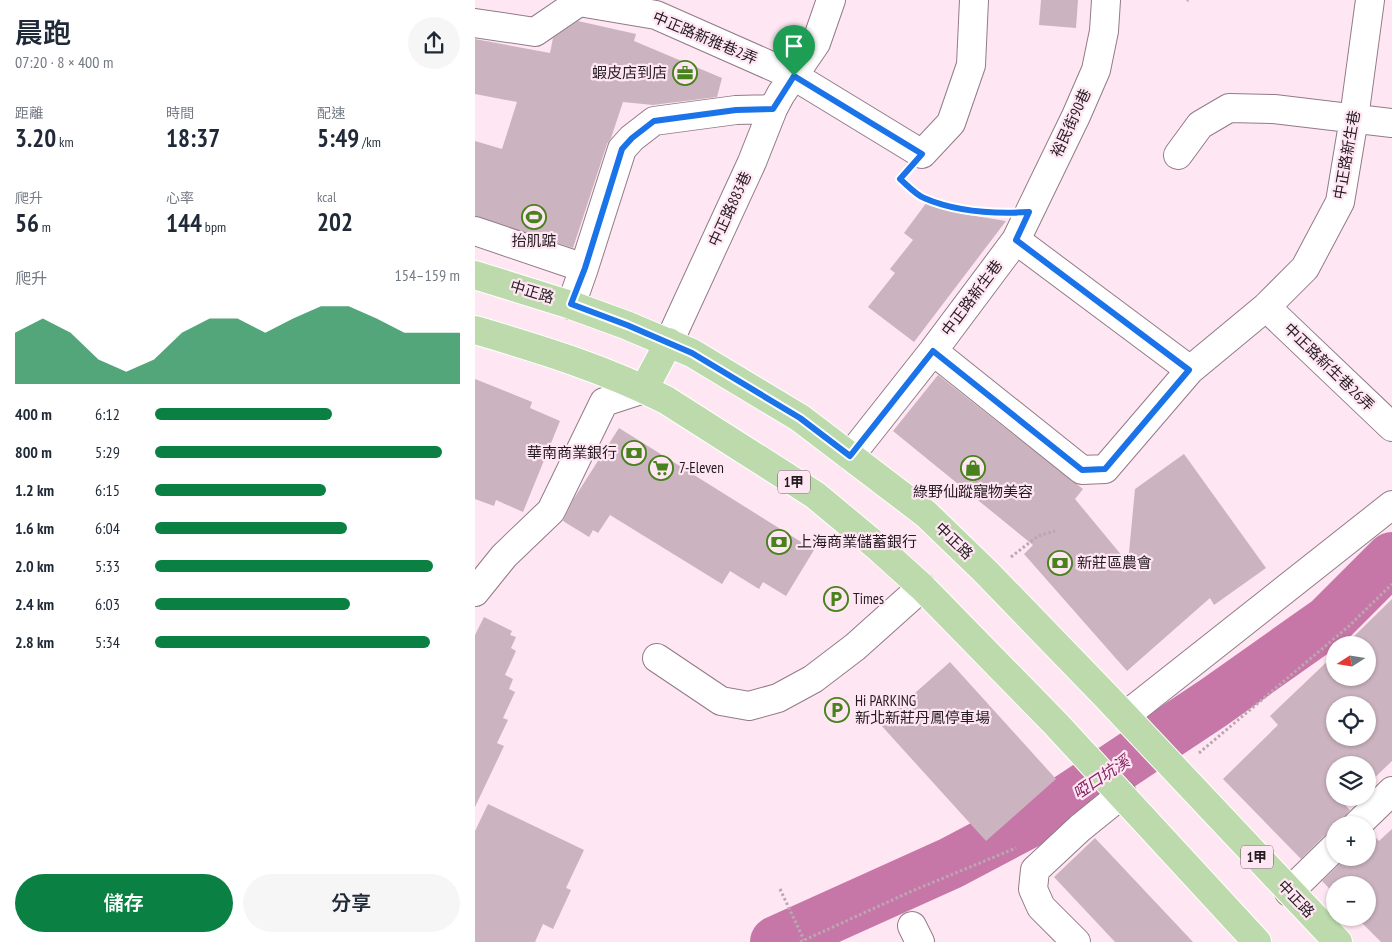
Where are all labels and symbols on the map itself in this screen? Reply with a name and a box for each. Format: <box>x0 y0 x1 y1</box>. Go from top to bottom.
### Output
street label: 中正路新雅巷2弄 <box>650 7 760 68</box>
pin <box>773 25 815 76</box>
office icon: 蝦皮店到店 <box>672 60 698 86</box>
place label: 蝦皮店到店 <box>592 63 667 82</box>
street label: 裕民街90巷 <box>1046 85 1095 160</box>
street label: 中正路新生巷 <box>1329 109 1364 201</box>
street label: 中正路883巷 <box>704 168 755 249</box>
sports icon: 抬肌踮 <box>521 204 547 230</box>
place label: 抬肌踮 <box>511 231 557 250</box>
street label: 中正路新生巷 <box>937 256 1006 339</box>
street label: 中正路 <box>508 276 556 307</box>
street label: 中正路新生巷26弄 <box>1280 319 1379 415</box>
bank icon: 華南商業銀行 <box>621 440 647 466</box>
place label: 華南商業銀行 <box>527 443 617 462</box>
supermarket icon: 7-Eleven <box>648 455 674 481</box>
shop icon: 綠野仙蹤寵物美容 <box>960 455 986 481</box>
place label: 7-Eleven <box>679 458 724 477</box>
road number: 1甲 <box>778 471 810 494</box>
place label: 綠野仙蹤寵物美容 <box>913 482 1033 501</box>
street label: 中正路 <box>932 518 977 563</box>
bank icon: 上海商業儲蓄銀行 <box>766 529 792 555</box>
place label: 上海商業儲蓄銀行 <box>797 532 917 551</box>
bank icon: 新莊區農會 <box>1047 550 1073 576</box>
place label: 新莊區農會 <box>1077 553 1152 572</box>
parking icon: Times <box>823 586 849 612</box>
place label: Times <box>853 589 884 608</box>
north arrow <box>1326 636 1376 686</box>
place label: Hi PARKING 新北新莊丹鳳停車場 <box>855 691 990 727</box>
parking icon: Hi PARKING 新北新莊丹鳳停車場 <box>824 697 850 723</box>
water label: 啞口坑溪 <box>1069 750 1135 803</box>
road number: 1甲 <box>1241 846 1273 869</box>
street label: 中正路 <box>1274 876 1319 921</box>

